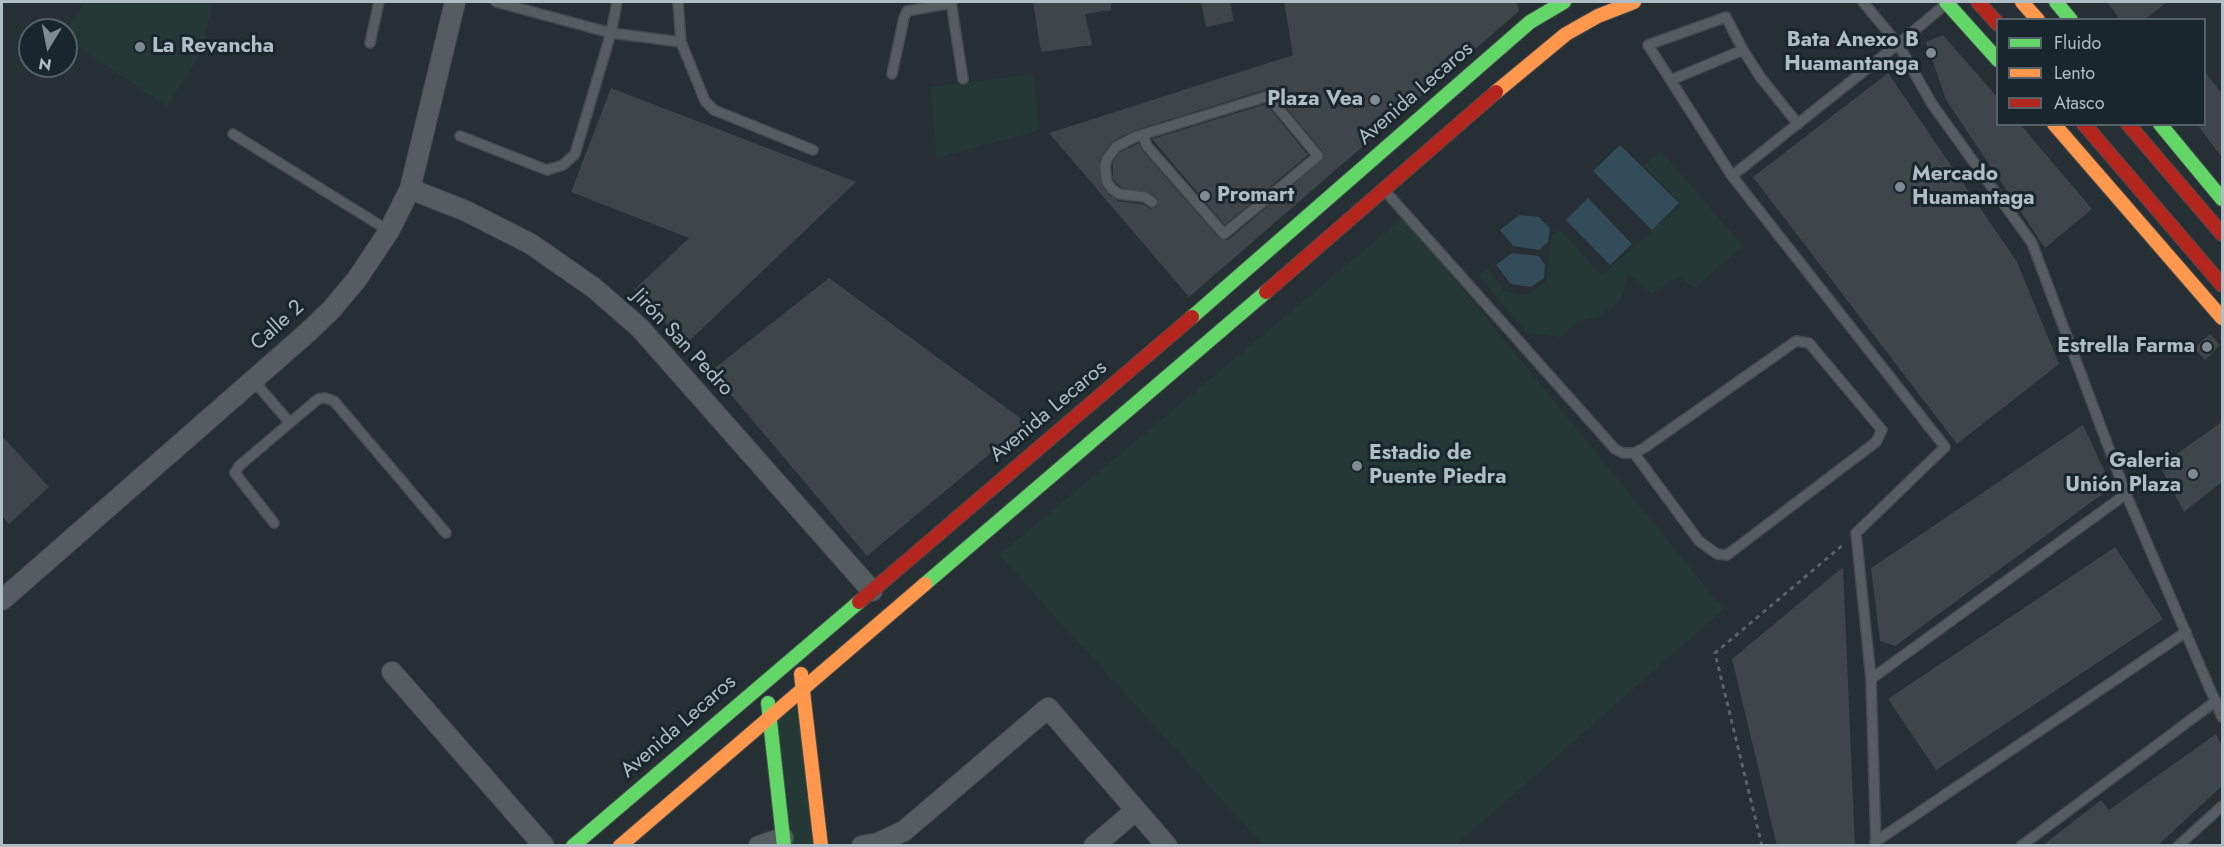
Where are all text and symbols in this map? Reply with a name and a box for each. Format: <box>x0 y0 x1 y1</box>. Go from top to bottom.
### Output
north arrow <box>18 18 78 78</box>
legend <box>1996 18 2206 126</box>
place label: Bata Anexo B Huamantanga <box>1784 28 1919 78</box>
text: Fluido <box>2054 30 2101 56</box>
place label: La Revancha <box>152 34 274 60</box>
street label: Avenida Lecaros <box>1353 37 1479 151</box>
marker: La Revancha <box>133 40 147 54</box>
marker: Bata Anexo B Huamantanga <box>1924 46 1938 60</box>
text: N <box>37 52 53 77</box>
text: Lento <box>2054 60 2095 86</box>
place label: Plaza Vea <box>1267 87 1363 113</box>
text: Atasco <box>2054 90 2105 116</box>
marker: Plaza Vea <box>1368 93 1382 107</box>
place label: Mercado Huamantaga <box>1912 162 2035 212</box>
marker: Mercado Huamantaga <box>1893 180 1907 194</box>
place label: Promart <box>1217 183 1294 209</box>
marker: Promart <box>1198 189 1212 203</box>
street label: Jirón San Pedro <box>626 284 738 402</box>
street label: Calle 2 <box>246 295 310 357</box>
place label: Estrella Farma <box>2057 334 2195 360</box>
marker: Estrella Farma <box>2200 340 2214 354</box>
street label: Avenida Lecaros <box>986 356 1112 468</box>
place label: Estadio de Puente Piedra <box>1369 441 1507 491</box>
place label: Galeria Unión Plaza <box>2065 449 2181 499</box>
marker: Estadio de Puente Piedra <box>1350 459 1364 473</box>
marker: Galeria Unión Plaza <box>2186 467 2200 481</box>
street label: Avenida Lecaros <box>616 670 742 784</box>

